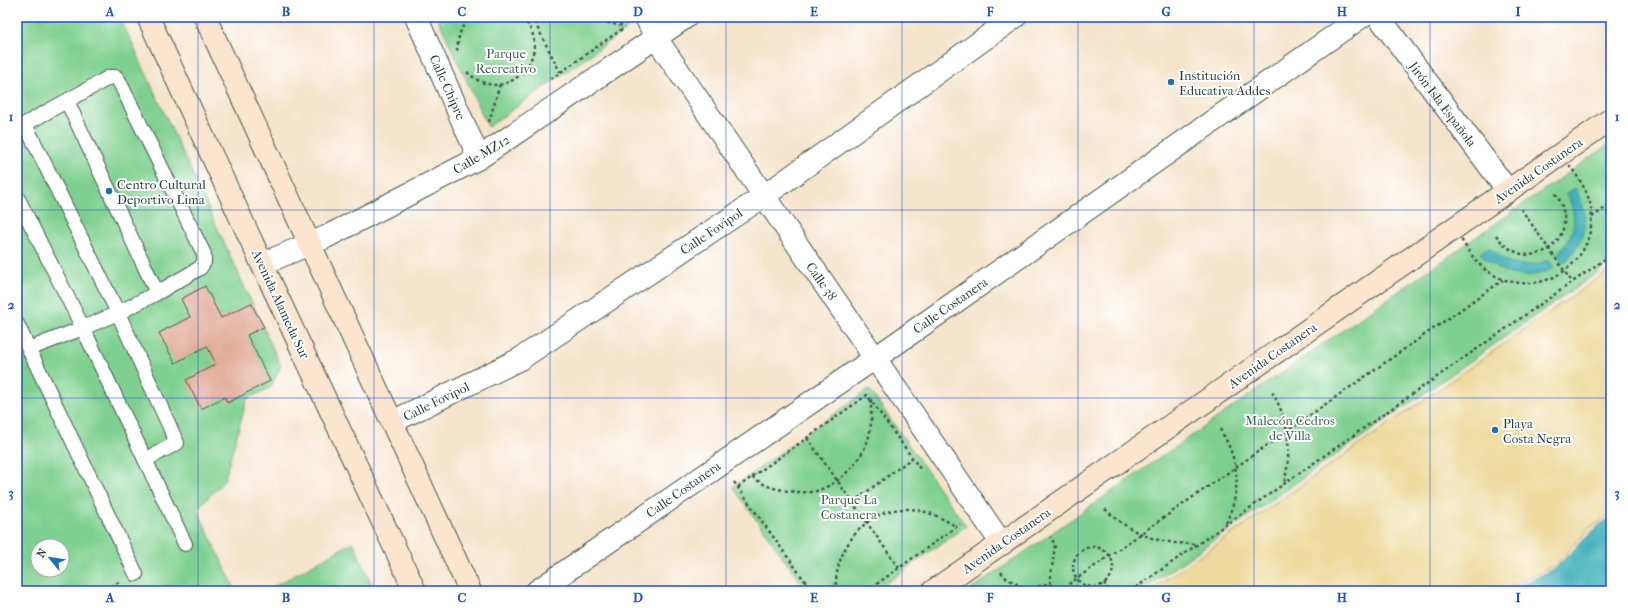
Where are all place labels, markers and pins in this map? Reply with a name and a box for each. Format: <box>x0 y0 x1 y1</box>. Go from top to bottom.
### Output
place label: Institución Educativa Addes <box>1179 68 1270 98</box>
marker: Institución Educativa Addes <box>1166 77 1176 87</box>
place label: Centro Cultural Deportivo Lima <box>117 177 206 207</box>
marker: Centro Cultural Deportivo Lima <box>104 186 114 196</box>
place label: Playa Costa Negra <box>1503 416 1572 446</box>
marker: Playa Costa Negra <box>1490 425 1500 435</box>

